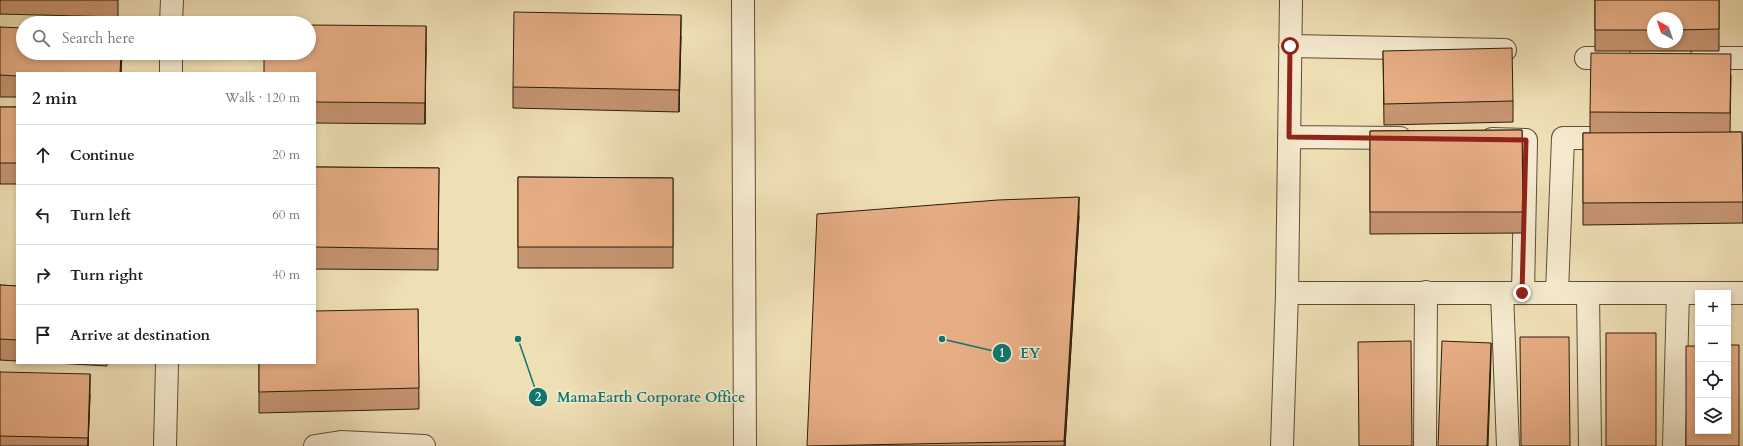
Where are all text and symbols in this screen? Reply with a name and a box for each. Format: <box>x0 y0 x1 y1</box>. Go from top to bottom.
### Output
north arrow <box>1647 12 1683 48</box>
search box <box>16 16 316 60</box>
icon: search <box>30 27 52 49</box>
text: Search here <box>62 28 135 48</box>
route start <box>1281 37 1299 55</box>
text: 2 min <box>32 87 77 110</box>
text: Walk · 120 m <box>225 89 300 107</box>
icon: ahead <box>32 144 54 166</box>
text: Continue <box>70 145 135 165</box>
text: 20 m <box>272 146 300 164</box>
icon: left <box>32 204 54 226</box>
text: Turn left <box>70 205 131 225</box>
text: 60 m <box>272 206 300 224</box>
icon: right <box>32 264 54 286</box>
text: Turn right <box>70 265 143 285</box>
text: 40 m <box>272 266 300 284</box>
route end <box>1513 284 1531 302</box>
map controls <box>1695 290 1731 434</box>
button: + <box>1695 290 1731 326</box>
icon: arrive <box>32 324 54 346</box>
text: Arrive at destination <box>70 325 210 345</box>
button: − <box>1695 326 1731 362</box>
callout: EY <box>992 340 1048 366</box>
text: EY <box>1020 344 1041 363</box>
text: 1 <box>999 345 1005 361</box>
button: locate <box>1695 362 1731 398</box>
callout: MamaEarth Corporate Office <box>528 384 753 410</box>
text: MamaEarth Corporate Office <box>557 388 745 407</box>
text: 2 <box>535 389 541 405</box>
button: layers <box>1695 398 1731 434</box>

